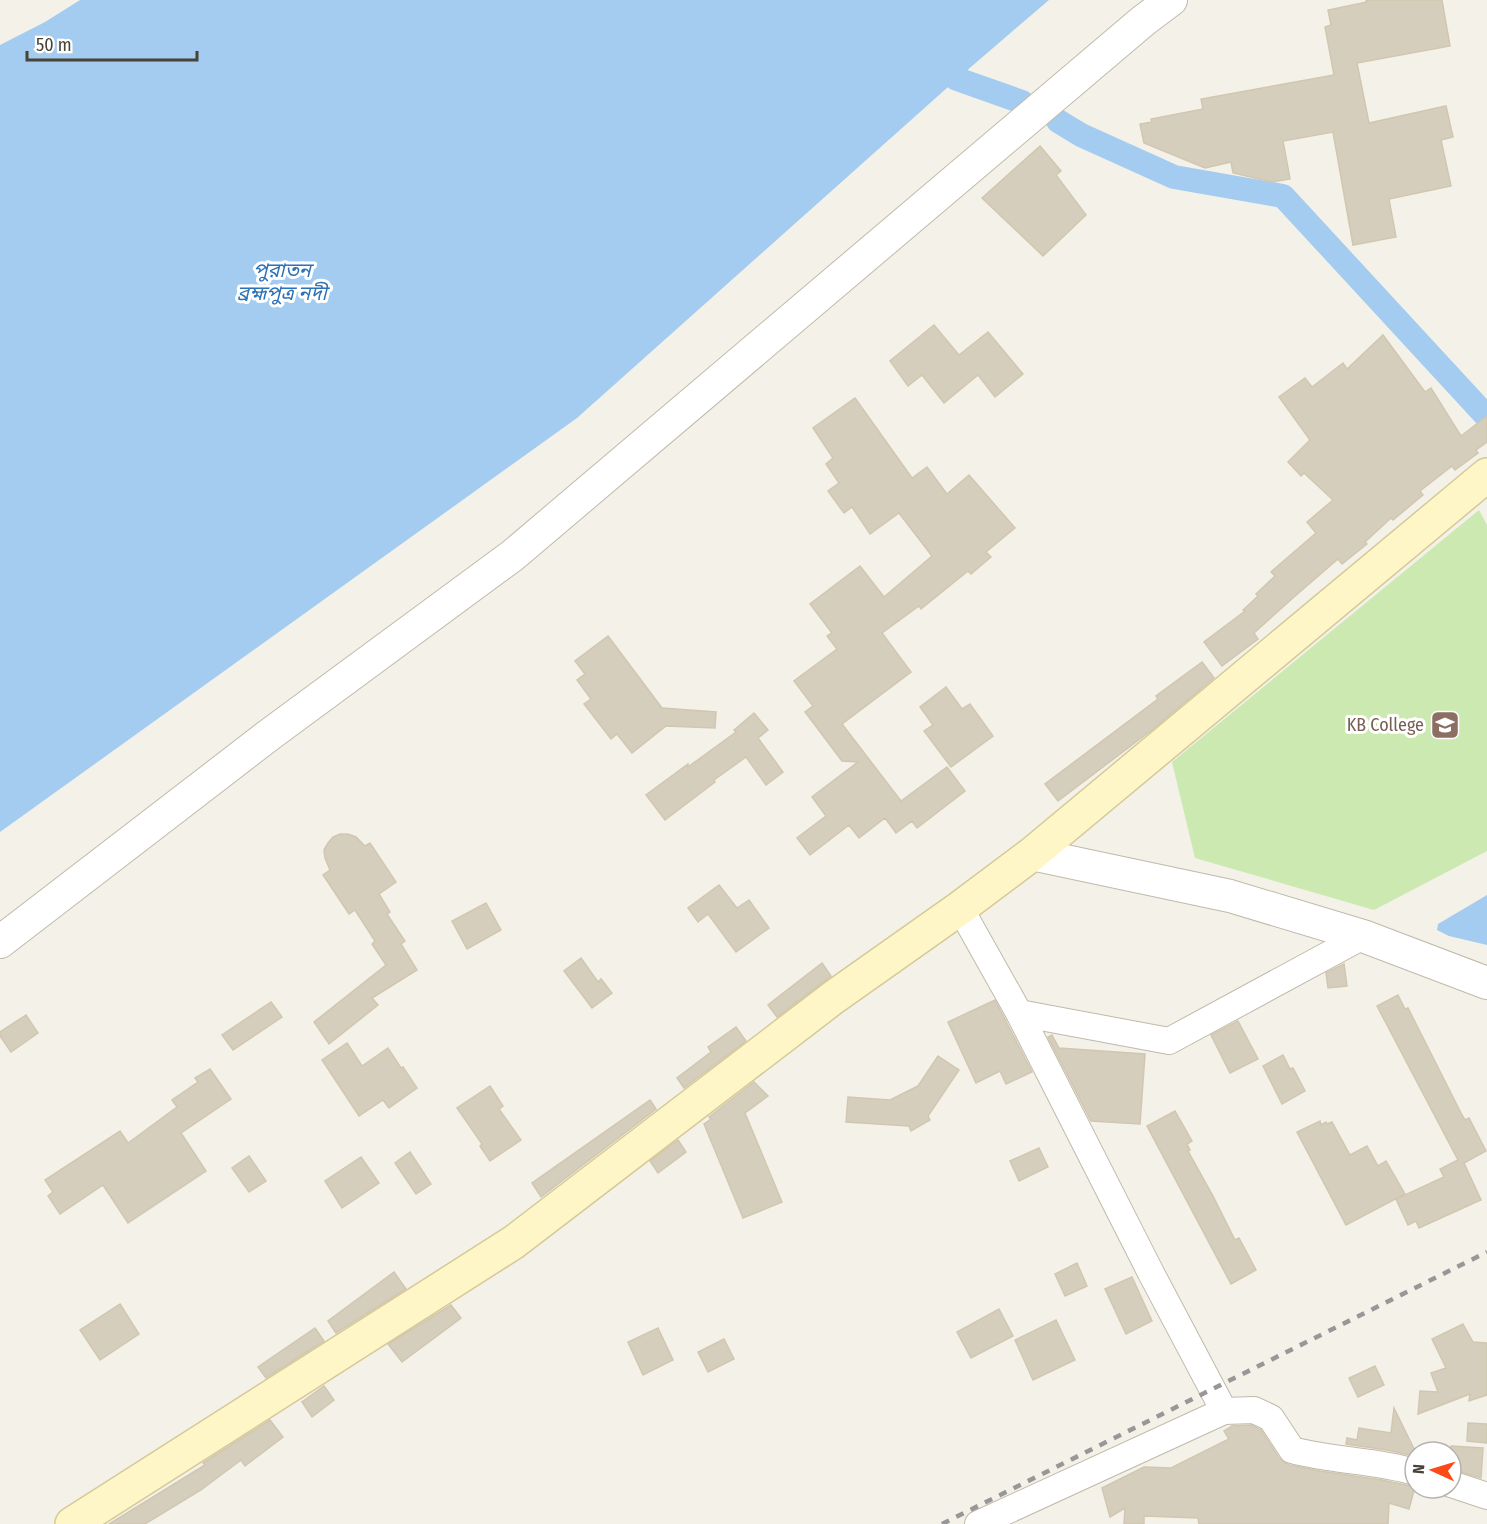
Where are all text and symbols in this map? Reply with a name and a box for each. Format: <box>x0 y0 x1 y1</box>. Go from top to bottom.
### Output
scale bar <box>27 24 196 62</box>
text: 50 m <box>36 34 72 56</box>
water label: পুরাতন ব্রহ্মপুত্র নদী <box>237 258 330 305</box>
school or university icon: KB College <box>1429 709 1461 741</box>
place label: KB College <box>1347 714 1424 736</box>
north arrow <box>1403 1440 1463 1500</box>
text: N <box>1409 1464 1428 1474</box>

